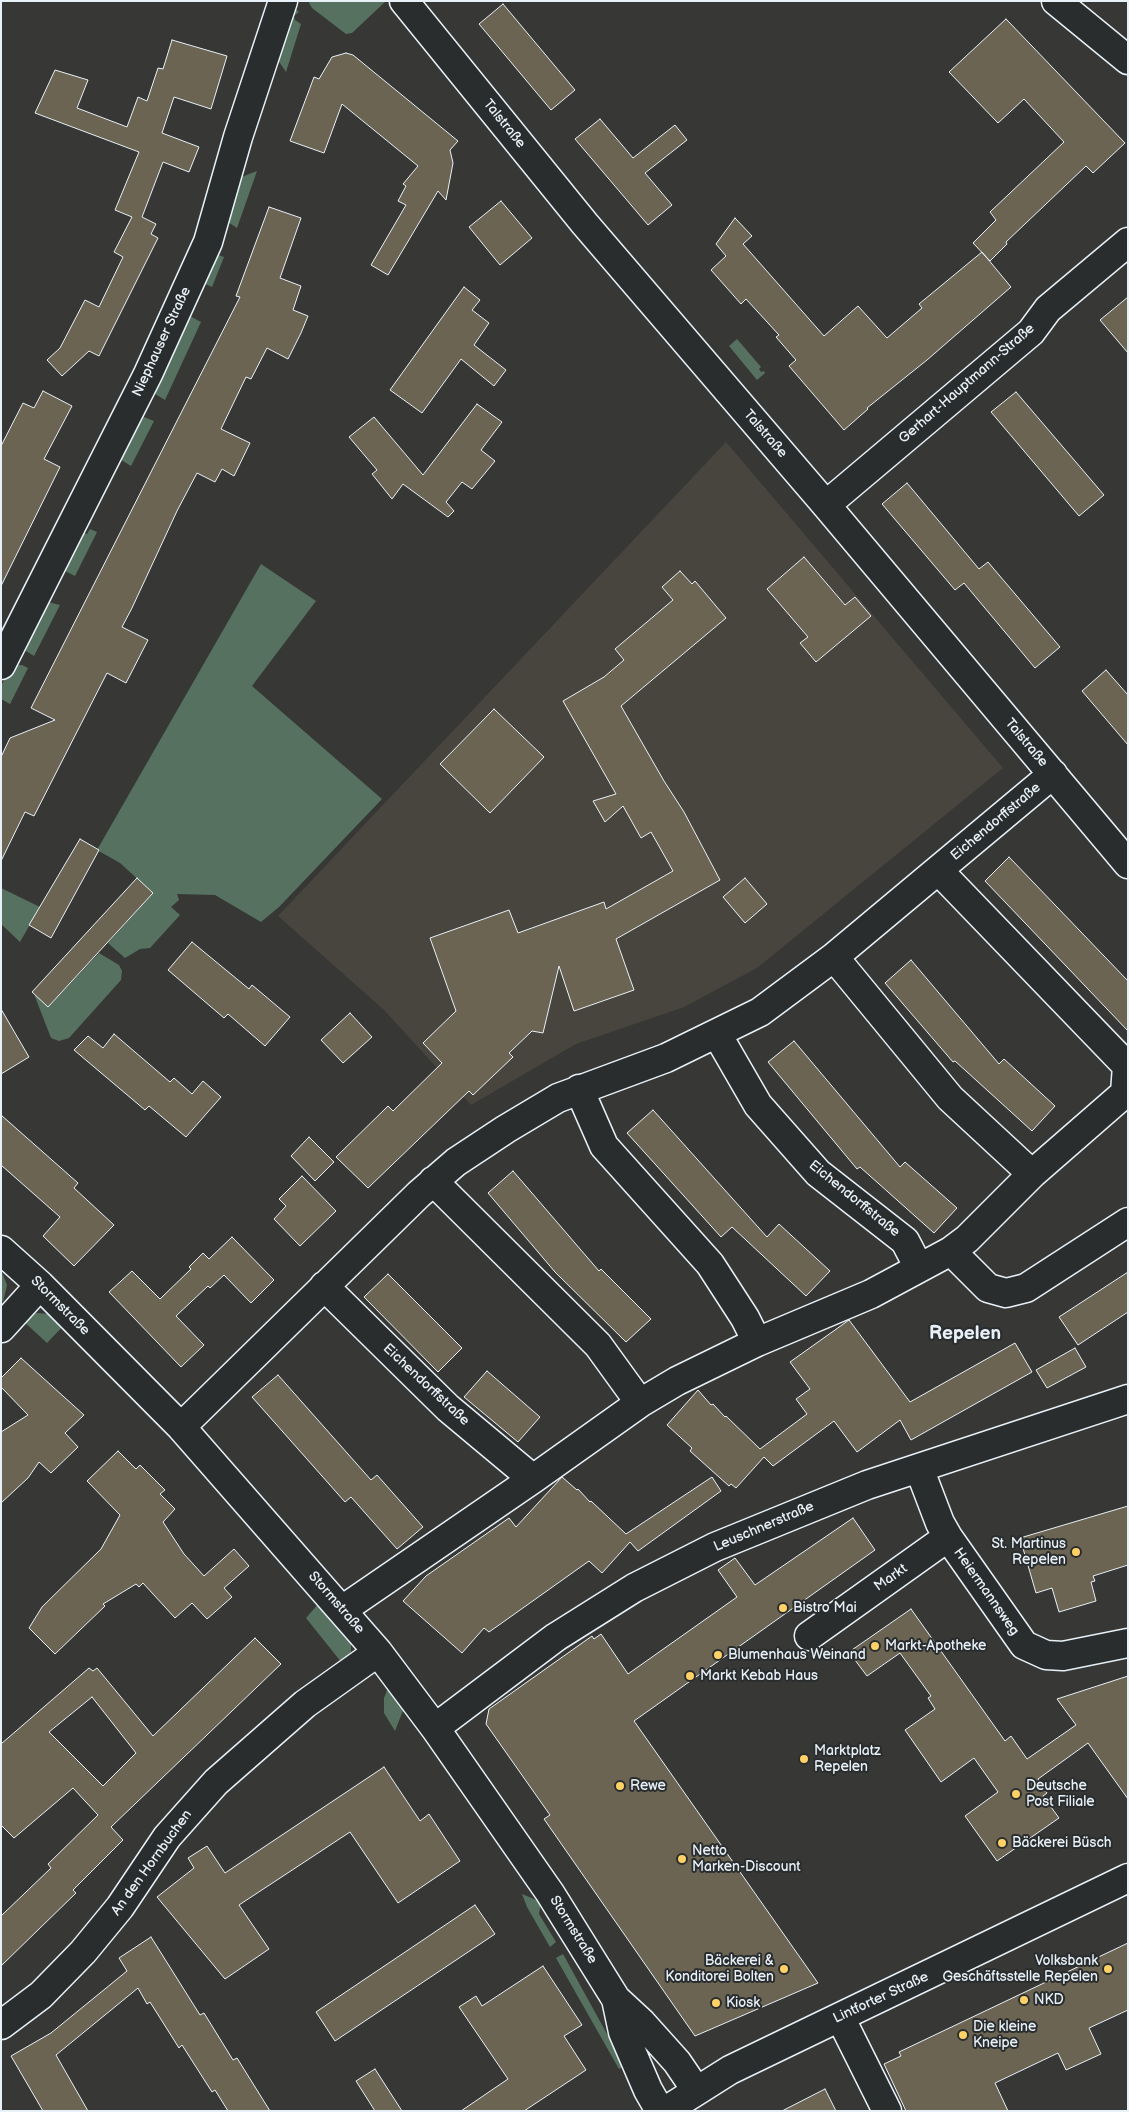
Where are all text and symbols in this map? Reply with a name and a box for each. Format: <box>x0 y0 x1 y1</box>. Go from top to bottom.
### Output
street label: Talstraße <box>479 96 529 152</box>
street label: Niephauser Straße <box>129 284 195 400</box>
street label: Gerhart-Hauptmann-Straße <box>896 320 1038 448</box>
street label: Talstraße <box>740 407 790 461</box>
street label: Talstraße <box>1001 715 1051 771</box>
street label: Eichendorffstraße <box>948 780 1044 864</box>
street label: Eichendorffstraße <box>805 1157 903 1241</box>
street label: Stormstraße <box>27 1273 93 1339</box>
district label: Repelen <box>929 1323 1001 1345</box>
street label: Eichendorffstraße <box>379 1341 473 1429</box>
street label: Leuschnerstraße <box>711 1498 817 1556</box>
place label: St. Martinus Repelen <box>991 1536 1066 1568</box>
street label: Heiermannsweg <box>950 1545 1022 1639</box>
marker: St. Martinus Repelen <box>1070 1546 1082 1558</box>
street label: Markt <box>871 1561 911 1595</box>
street label: Stormstraße <box>304 1568 368 1638</box>
place label: Bistro Mai <box>793 1600 857 1616</box>
marker: Bistro Mai <box>777 1602 789 1614</box>
place label: Markt-Apotheke <box>885 1638 986 1654</box>
marker: Markt-Apotheke <box>869 1640 881 1652</box>
place label: Blumenhaus Weinand <box>728 1647 866 1663</box>
marker: Blumenhaus Weinand <box>712 1649 724 1661</box>
place label: Markt Kebab Haus <box>700 1668 818 1684</box>
marker: Markt Kebab Haus <box>684 1670 696 1682</box>
place label: Marktplatz Repelen <box>814 1743 881 1775</box>
marker: Marktplatz Repelen <box>798 1753 810 1765</box>
place label: Rewe <box>630 1778 666 1794</box>
place label: Deutsche Post Filiale <box>1026 1778 1094 1810</box>
marker: Rewe <box>614 1780 626 1792</box>
marker: Deutsche Post Filiale <box>1010 1788 1022 1800</box>
street label: An den Hornbuchen <box>108 1807 196 1919</box>
place label: Bäckerei Büsch <box>1012 1835 1112 1851</box>
marker: Bäckerei Büsch <box>996 1837 1008 1849</box>
place label: Netto Marken-Discount <box>692 1843 801 1875</box>
marker: Netto Marken-Discount <box>676 1853 688 1865</box>
street label: Stormstraße <box>545 1893 601 1967</box>
place label: Bäckerei & Konditorei Bolten <box>665 1953 774 1985</box>
place label: Volksbank Geschäftsstelle Repelen <box>943 1953 1098 1985</box>
marker: Bäckerei & Konditorei Bolten <box>778 1963 790 1975</box>
marker: Volksbank Geschäftsstelle Repelen <box>1102 1963 1114 1975</box>
street label: Lintforter Straße <box>831 1969 931 2027</box>
place label: NKD <box>1034 1992 1064 2008</box>
marker: NKD <box>1018 1994 1030 2006</box>
place label: Kiosk <box>726 1995 760 2011</box>
marker: Kiosk <box>710 1997 722 2009</box>
place label: Die kleine Kneipe <box>973 2019 1036 2052</box>
marker: Die kleine Kneipe <box>957 2029 969 2041</box>

